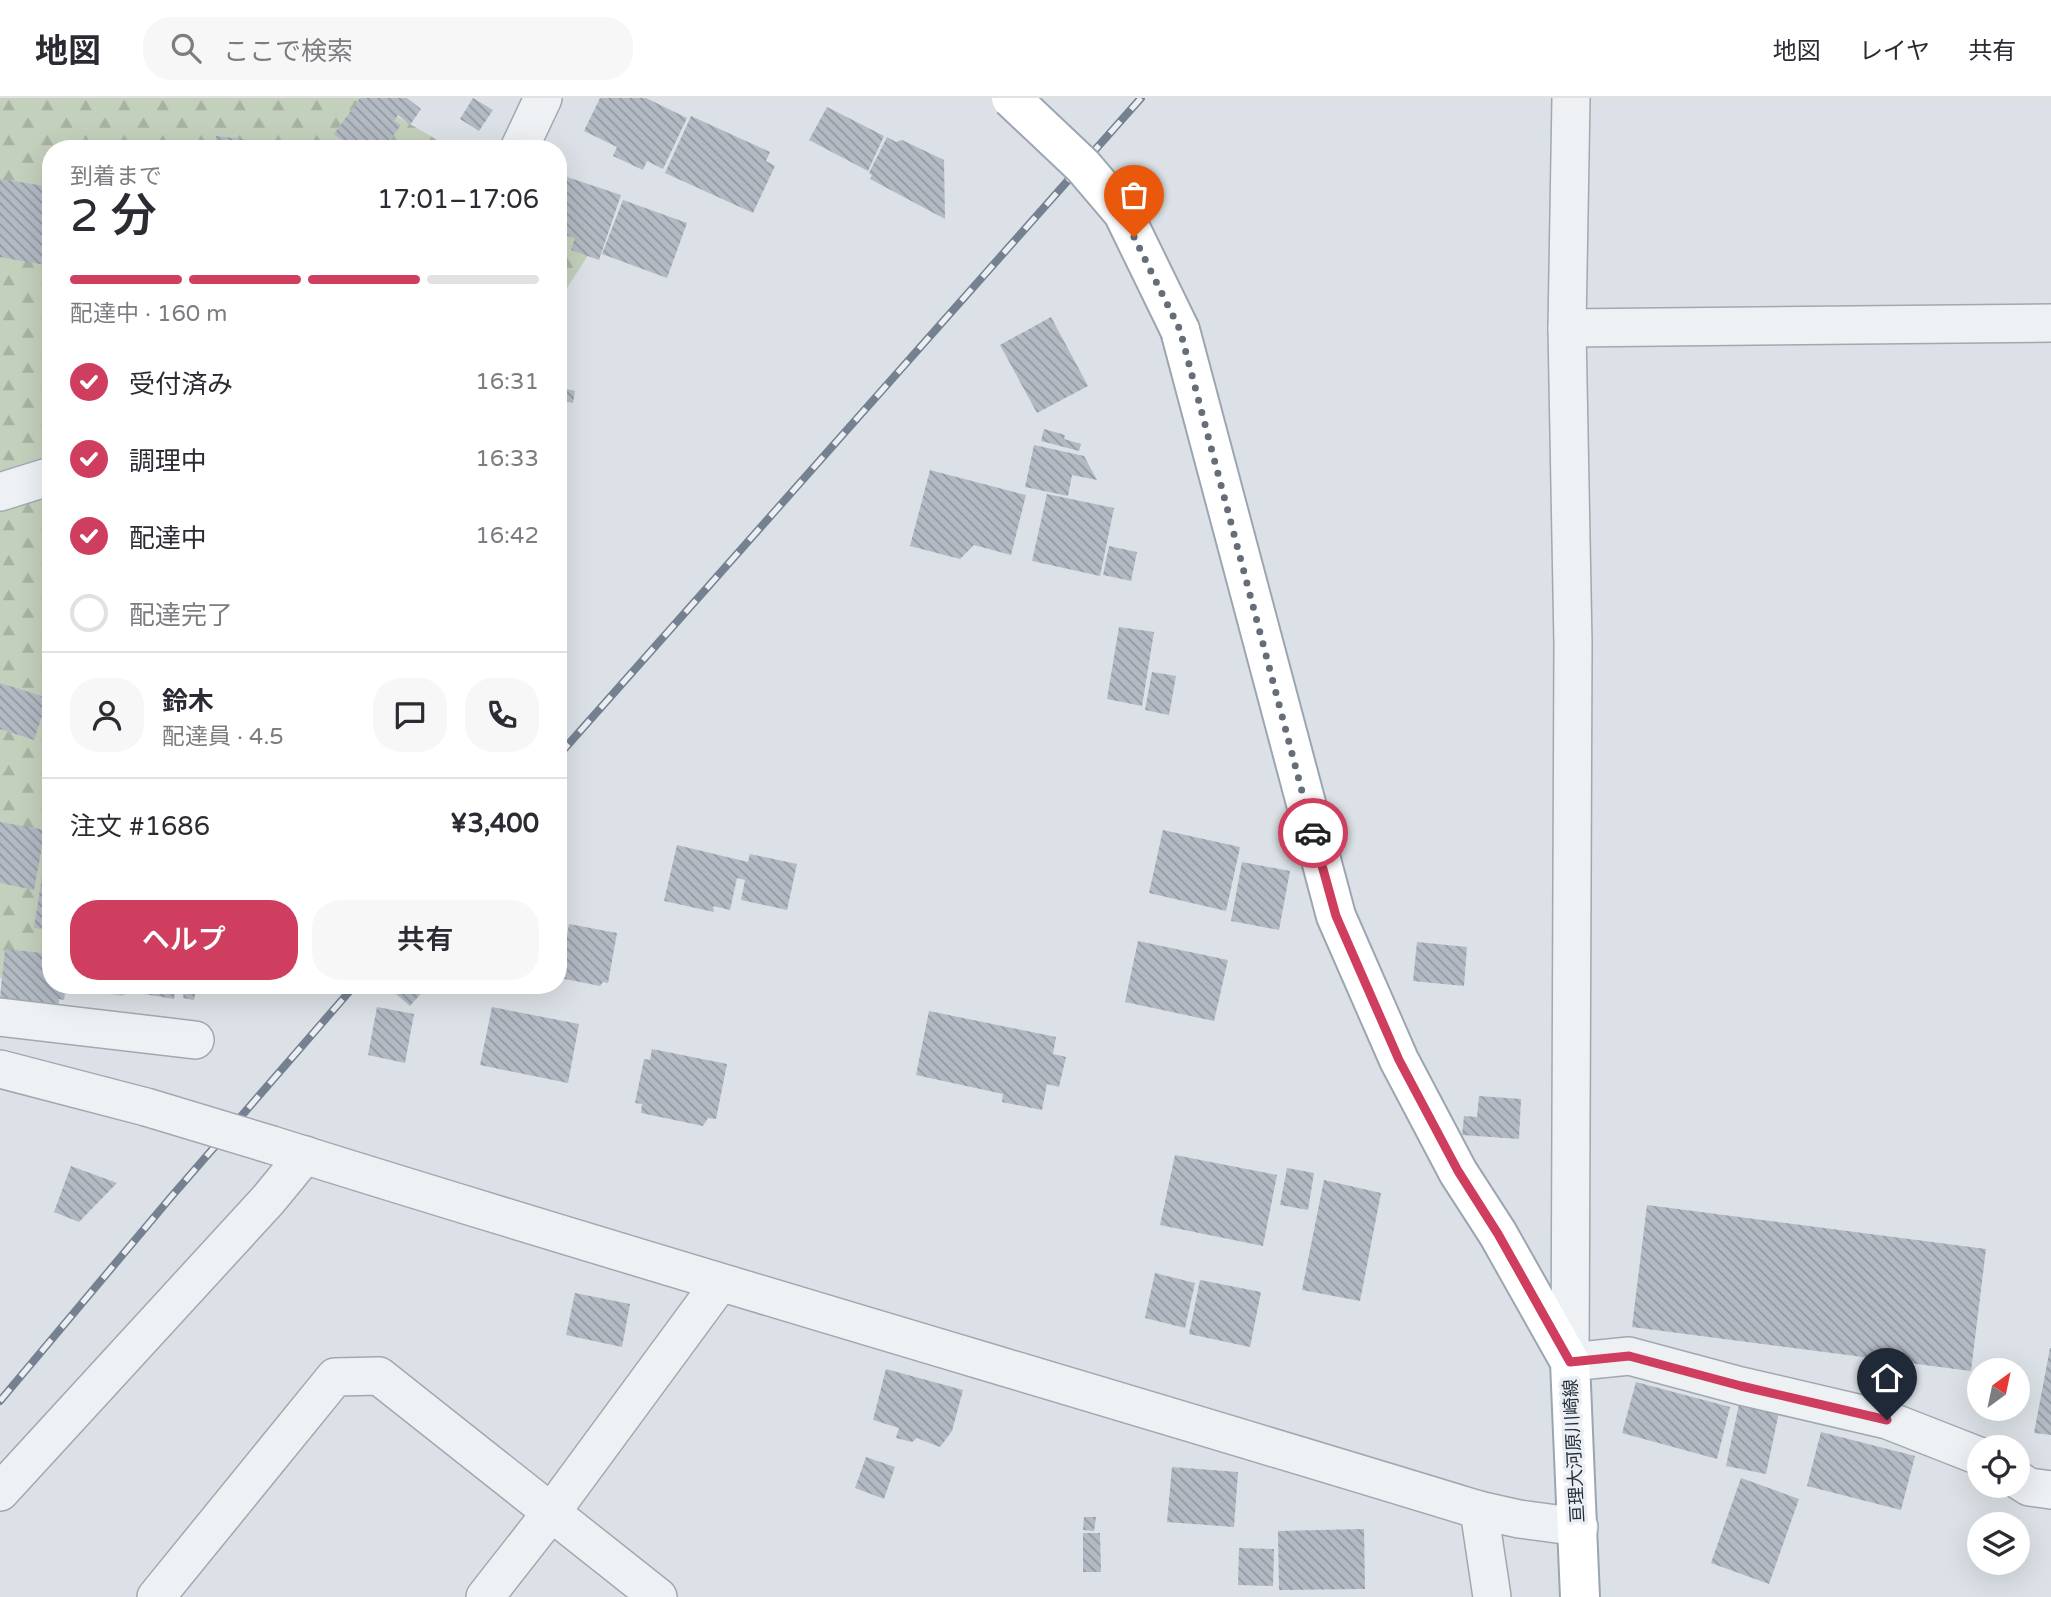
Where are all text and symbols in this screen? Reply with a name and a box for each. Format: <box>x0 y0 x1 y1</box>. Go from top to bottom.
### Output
search box <box>143 17 633 80</box>
icon: search <box>167 29 205 67</box>
text: 地図 <box>35 32 101 71</box>
text: ここで検索 <box>223 36 353 67</box>
text: 地図 <box>1773 37 1821 66</box>
text: レイヤ <box>1859 37 1930 66</box>
text: 共有 <box>1968 37 2016 66</box>
text: 到着まで <box>70 163 162 191</box>
pin <box>1104 165 1164 237</box>
icon: bag <box>1115 176 1153 214</box>
text: 17:01–17:06 <box>377 184 539 215</box>
text: 2 分 <box>70 189 157 244</box>
text: 配達中 · 160 m <box>70 300 227 328</box>
icon: check <box>70 363 108 401</box>
text: 16:31 <box>475 368 539 396</box>
text: 受付済み <box>129 369 233 400</box>
icon: check <box>70 440 108 478</box>
text: 16:33 <box>475 445 539 473</box>
text: 調理中 <box>129 446 207 477</box>
icon: check <box>70 517 108 555</box>
text: 16:42 <box>475 522 539 550</box>
text: 配達中 <box>129 523 207 554</box>
text: 配達完了 <box>129 600 233 631</box>
button: person <box>70 678 144 752</box>
button: chat <box>373 678 447 752</box>
button: phone <box>465 678 539 752</box>
text: 鈴木 <box>162 686 214 717</box>
text: 配達員 · 4.5 <box>162 723 284 751</box>
courier <box>1278 798 1348 868</box>
text: ¥3,400 <box>450 808 539 839</box>
text: 注文 #1686 <box>70 811 210 842</box>
icon: car <box>1294 814 1332 852</box>
button: ヘルプ <box>70 900 298 980</box>
button: 共有 <box>312 900 539 980</box>
pin <box>1857 1348 1917 1420</box>
north arrow <box>1967 1358 2030 1421</box>
map controls <box>1967 1358 2030 1575</box>
icon: home <box>1868 1359 1906 1397</box>
street label: 亘理大河原川崎線 <box>1559 1379 1589 1523</box>
button: locate <box>1967 1435 2030 1498</box>
button: layers <box>1967 1512 2030 1575</box>

